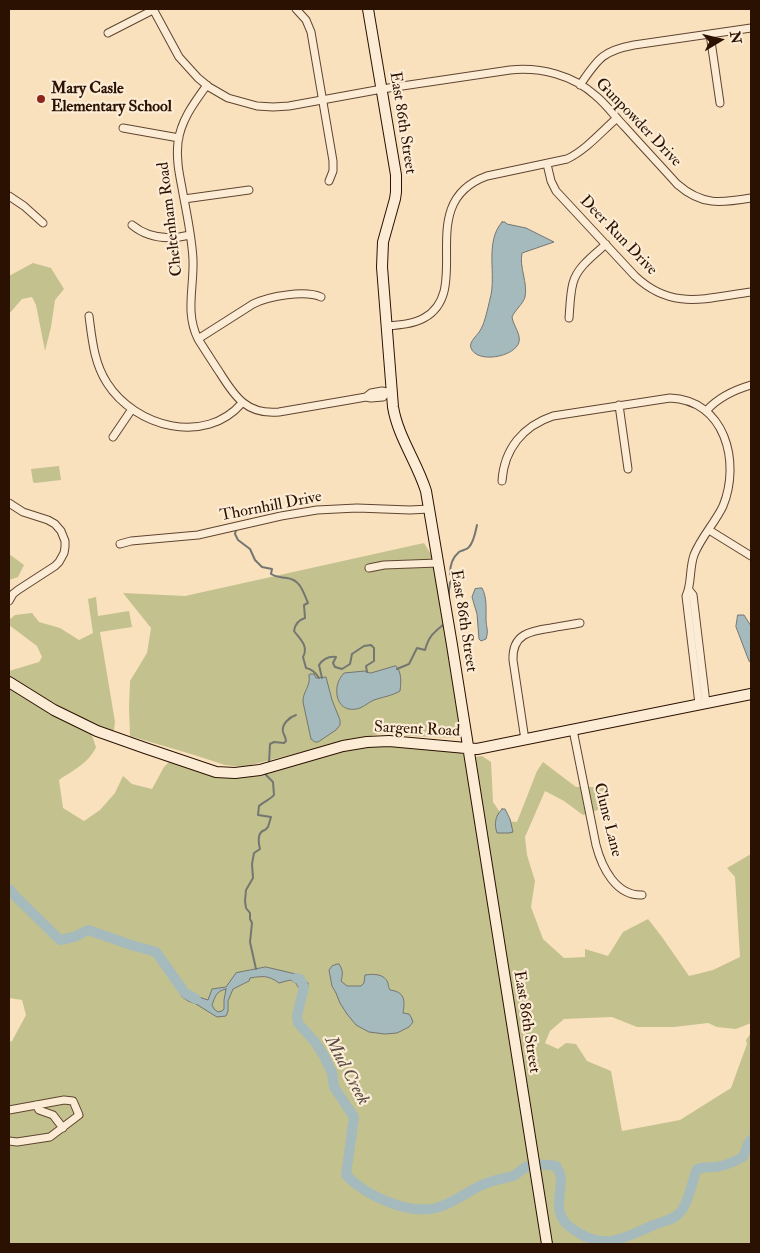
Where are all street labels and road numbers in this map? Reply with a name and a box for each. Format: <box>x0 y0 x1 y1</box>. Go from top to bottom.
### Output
street label: East 86th Street <box>384 71 420 175</box>
street label: Gunpowder Drive <box>591 75 685 171</box>
street label: Cheltenham Road <box>154 161 188 277</box>
street label: Deer Run Drive <box>575 192 661 280</box>
street label: Thornhill Drive <box>219 488 323 526</box>
street label: East 86th Street <box>445 569 481 673</box>
street label: Sargent Road <box>374 718 460 742</box>
street label: Clune Lane <box>589 781 625 859</box>
street label: East 86th Street <box>508 970 544 1074</box>

